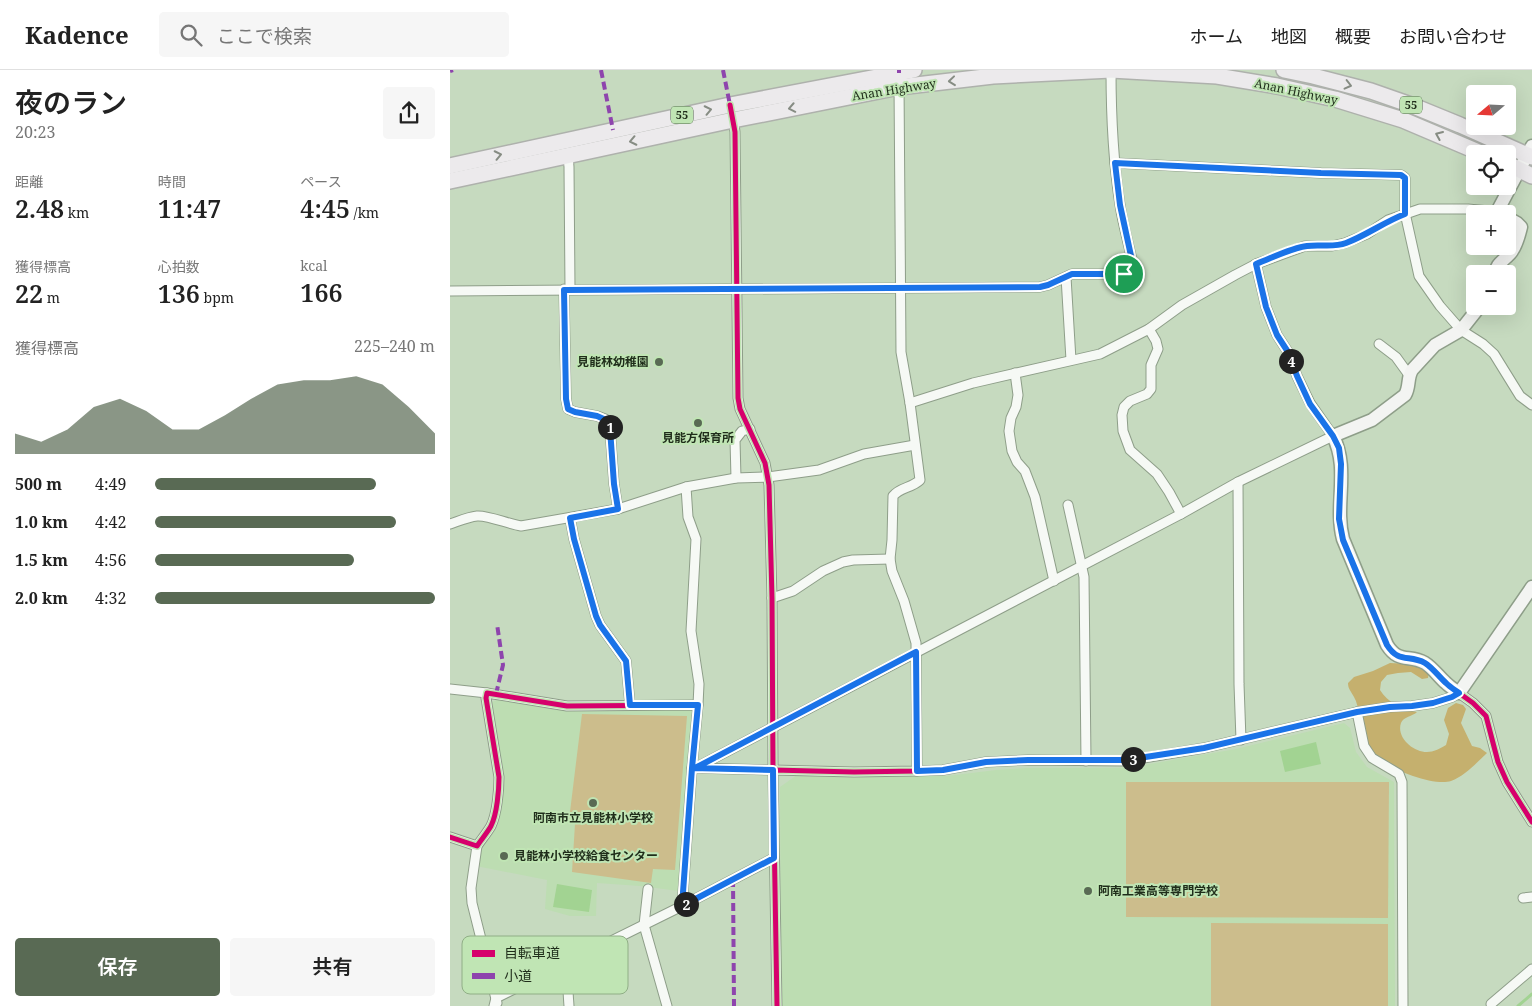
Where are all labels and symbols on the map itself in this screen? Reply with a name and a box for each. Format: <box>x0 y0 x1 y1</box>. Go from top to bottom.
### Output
street label: Anan Highway <box>851 74 937 105</box>
street label: Anan Highway <box>1253 74 1340 109</box>
one-way arrow <box>948 75 956 86</box>
one-way arrow <box>1344 79 1353 90</box>
north arrow <box>1466 85 1516 135</box>
road number: 55 <box>1400 96 1422 114</box>
one-way arrow <box>788 102 797 113</box>
one-way arrow <box>703 105 712 116</box>
road number: 55 <box>671 106 693 124</box>
one-way arrow <box>1435 130 1443 140</box>
one-way arrow <box>629 135 638 146</box>
one-way arrow <box>493 151 502 161</box>
pin <box>1103 253 1145 295</box>
pin: 4 <box>1278 348 1304 374</box>
place label: 見能林幼稚園 <box>577 353 649 370</box>
marker: 見能林幼稚園 <box>653 356 665 368</box>
pin: 1 <box>598 414 622 440</box>
marker: 見能方保育所 <box>692 417 704 429</box>
place label: 見能方保育所 <box>662 429 734 446</box>
pin: 3 <box>1120 746 1146 772</box>
marker: 阿南市立見能林小学校 <box>587 797 599 809</box>
place label: 阿南市立見能林小学校 <box>533 809 653 826</box>
place label: 見能林小学校給食センター <box>514 847 658 864</box>
marker: 見能林小学校給食センター <box>498 850 510 862</box>
place label: 阿南工業高等専門学校 <box>1098 882 1218 899</box>
marker: 阿南工業高等専門学校 <box>1082 885 1094 897</box>
pin: 2 <box>674 892 698 916</box>
legend <box>462 936 628 994</box>
text: 自転車道 <box>504 943 560 962</box>
text: 小道 <box>504 966 532 985</box>

